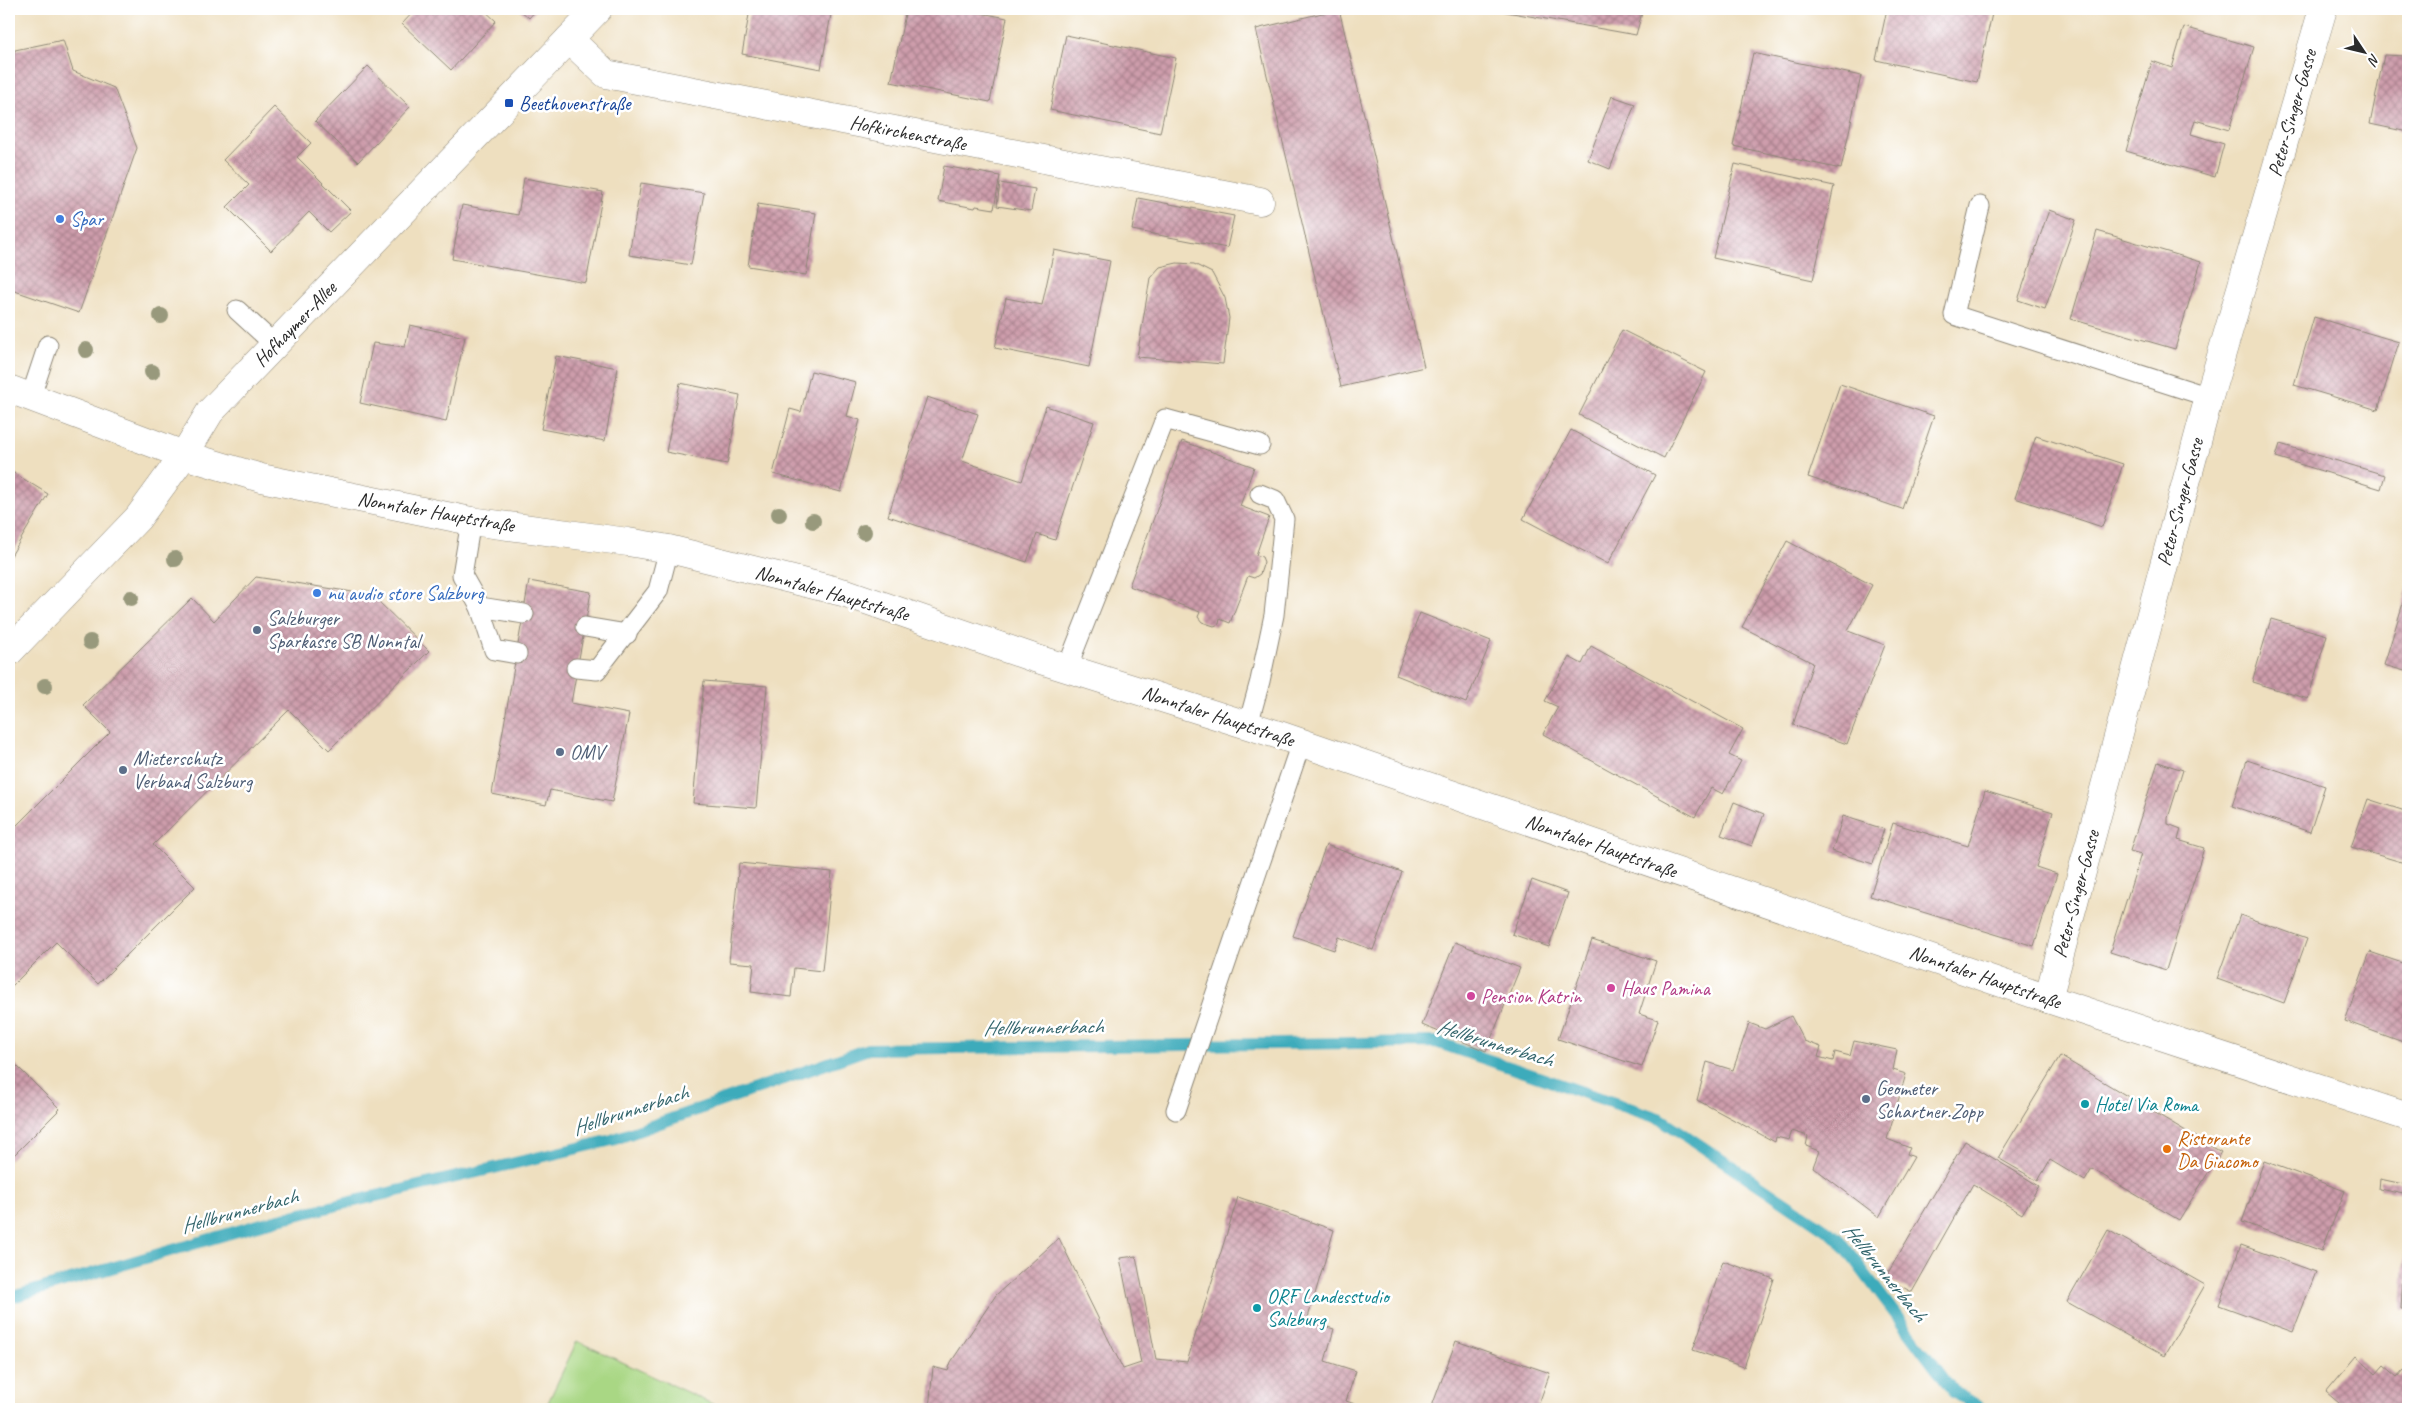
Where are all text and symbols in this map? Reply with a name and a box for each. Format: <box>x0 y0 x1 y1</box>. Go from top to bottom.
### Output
north arrow <box>2340 28 2390 78</box>
street label: Peter-Singer-Gasse <box>2262 45 2322 179</box>
text: N <box>2363 51 2384 70</box>
place label: Beethovenstraße <box>519 91 632 116</box>
marker: Beethovenstraße <box>503 97 515 109</box>
street label: Hofkirchenstraße <box>848 109 970 157</box>
place label: Spar <box>70 207 105 232</box>
marker: Spar <box>54 213 66 225</box>
street label: Hofhaymer-Allee <box>248 275 343 372</box>
street label: Peter-Singer-Gasse <box>2151 434 2209 569</box>
street label: Nonntaler Hauptstraße <box>356 486 518 538</box>
street label: Nonntaler Hauptstraße <box>752 559 913 627</box>
place label: nu audio store Salzburg <box>327 581 485 606</box>
marker: nu audio store Salzburg <box>311 587 323 599</box>
place label: Salzburger Sparkasse SB Nonntal <box>267 606 423 654</box>
marker: Salzburger Sparkasse SB Nonntal <box>251 624 263 636</box>
street label: Nonntaler Hauptstraße <box>1139 680 1299 753</box>
place label: OMV <box>570 740 608 765</box>
place label: Mieterschutz Verband Salzburg <box>133 746 254 794</box>
marker: OMV <box>554 746 566 758</box>
marker: Mieterschutz Verband Salzburg <box>117 764 129 776</box>
street label: Nonntaler Hauptstraße <box>1522 808 1681 884</box>
street label: Peter-Singer-Gasse <box>2047 826 2105 961</box>
street label: Nonntaler Hauptstraße <box>1906 939 2065 1015</box>
place label: Haus Pamina <box>1621 976 1712 1001</box>
marker: Haus Pamina <box>1605 982 1617 994</box>
place label: Pension Katrin <box>1481 984 1582 1009</box>
marker: Pension Katrin <box>1465 990 1477 1002</box>
water label: Hellbrunnerbach <box>983 1013 1105 1041</box>
water label: Hellbrunnerbach <box>1434 1013 1558 1074</box>
place label: Geometer Schartner.Zopp <box>1876 1076 1984 1124</box>
water label: Hellbrunnerbach <box>569 1078 693 1141</box>
place label: Hotel Via Roma <box>2095 1092 2200 1117</box>
marker: Geometer Schartner.Zopp <box>1860 1093 1872 1105</box>
marker: Hotel Via Roma <box>2079 1098 2091 1110</box>
place label: Ristorante Da Giacomo <box>2177 1126 2259 1174</box>
marker: Ristorante Da Giacomo <box>2161 1143 2173 1155</box>
water label: Hellbrunnerbach <box>178 1182 302 1239</box>
water label: Hellbrunnerbach <box>1837 1217 1934 1328</box>
place label: ORF Landesstudio Salzburg <box>1267 1284 1391 1332</box>
marker: ORF Landesstudio Salzburg <box>1251 1302 1263 1314</box>

